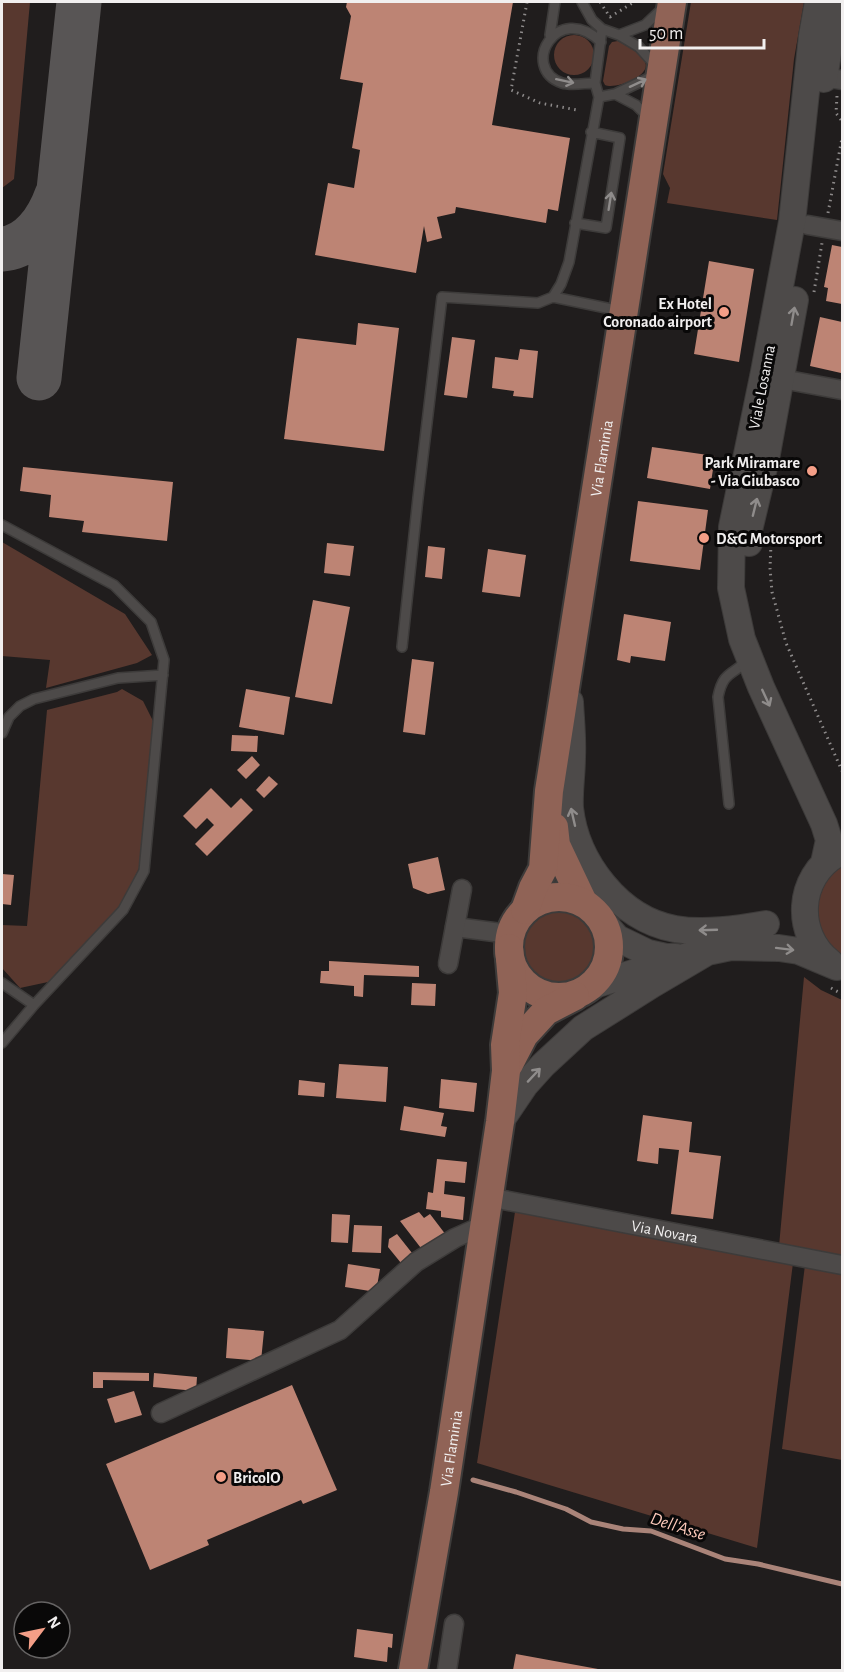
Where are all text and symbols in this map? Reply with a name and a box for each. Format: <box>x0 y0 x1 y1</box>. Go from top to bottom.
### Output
scale bar <box>640 12 764 50</box>
text: 50 m <box>649 25 683 43</box>
one-way arrow <box>555 76 574 87</box>
one-way arrow <box>629 77 647 89</box>
one-way arrow <box>605 191 616 211</box>
place label: Ex Hotel Coronado airport <box>603 296 713 330</box>
marker: Ex Hotel Coronado airport <box>717 305 731 319</box>
one-way arrow <box>787 306 798 326</box>
street label: Viale Losanna <box>746 344 778 431</box>
street label: Via Flaminia <box>588 419 616 498</box>
place label: Park Miramare - Via Giubasco <box>705 455 800 489</box>
marker: Park Miramare - Via Giubasco <box>805 464 819 478</box>
one-way arrow <box>749 498 761 517</box>
marker: D&G Motorsport <box>697 531 711 545</box>
place label: D&G Motorsport <box>716 531 823 547</box>
one-way arrow <box>761 688 772 706</box>
one-way arrow <box>566 808 578 827</box>
one-way arrow <box>699 925 719 936</box>
one-way arrow <box>775 944 795 955</box>
one-way arrow <box>527 1068 541 1083</box>
street label: Via Novara <box>630 1218 699 1246</box>
street label: Via Flaminia <box>438 1409 465 1488</box>
marker: BricoIO <box>214 1470 228 1484</box>
place label: BricoIO <box>233 1470 281 1486</box>
water label: Dell'Asse <box>648 1510 708 1544</box>
north arrow <box>12 1600 72 1660</box>
text: N <box>44 1614 64 1632</box>

